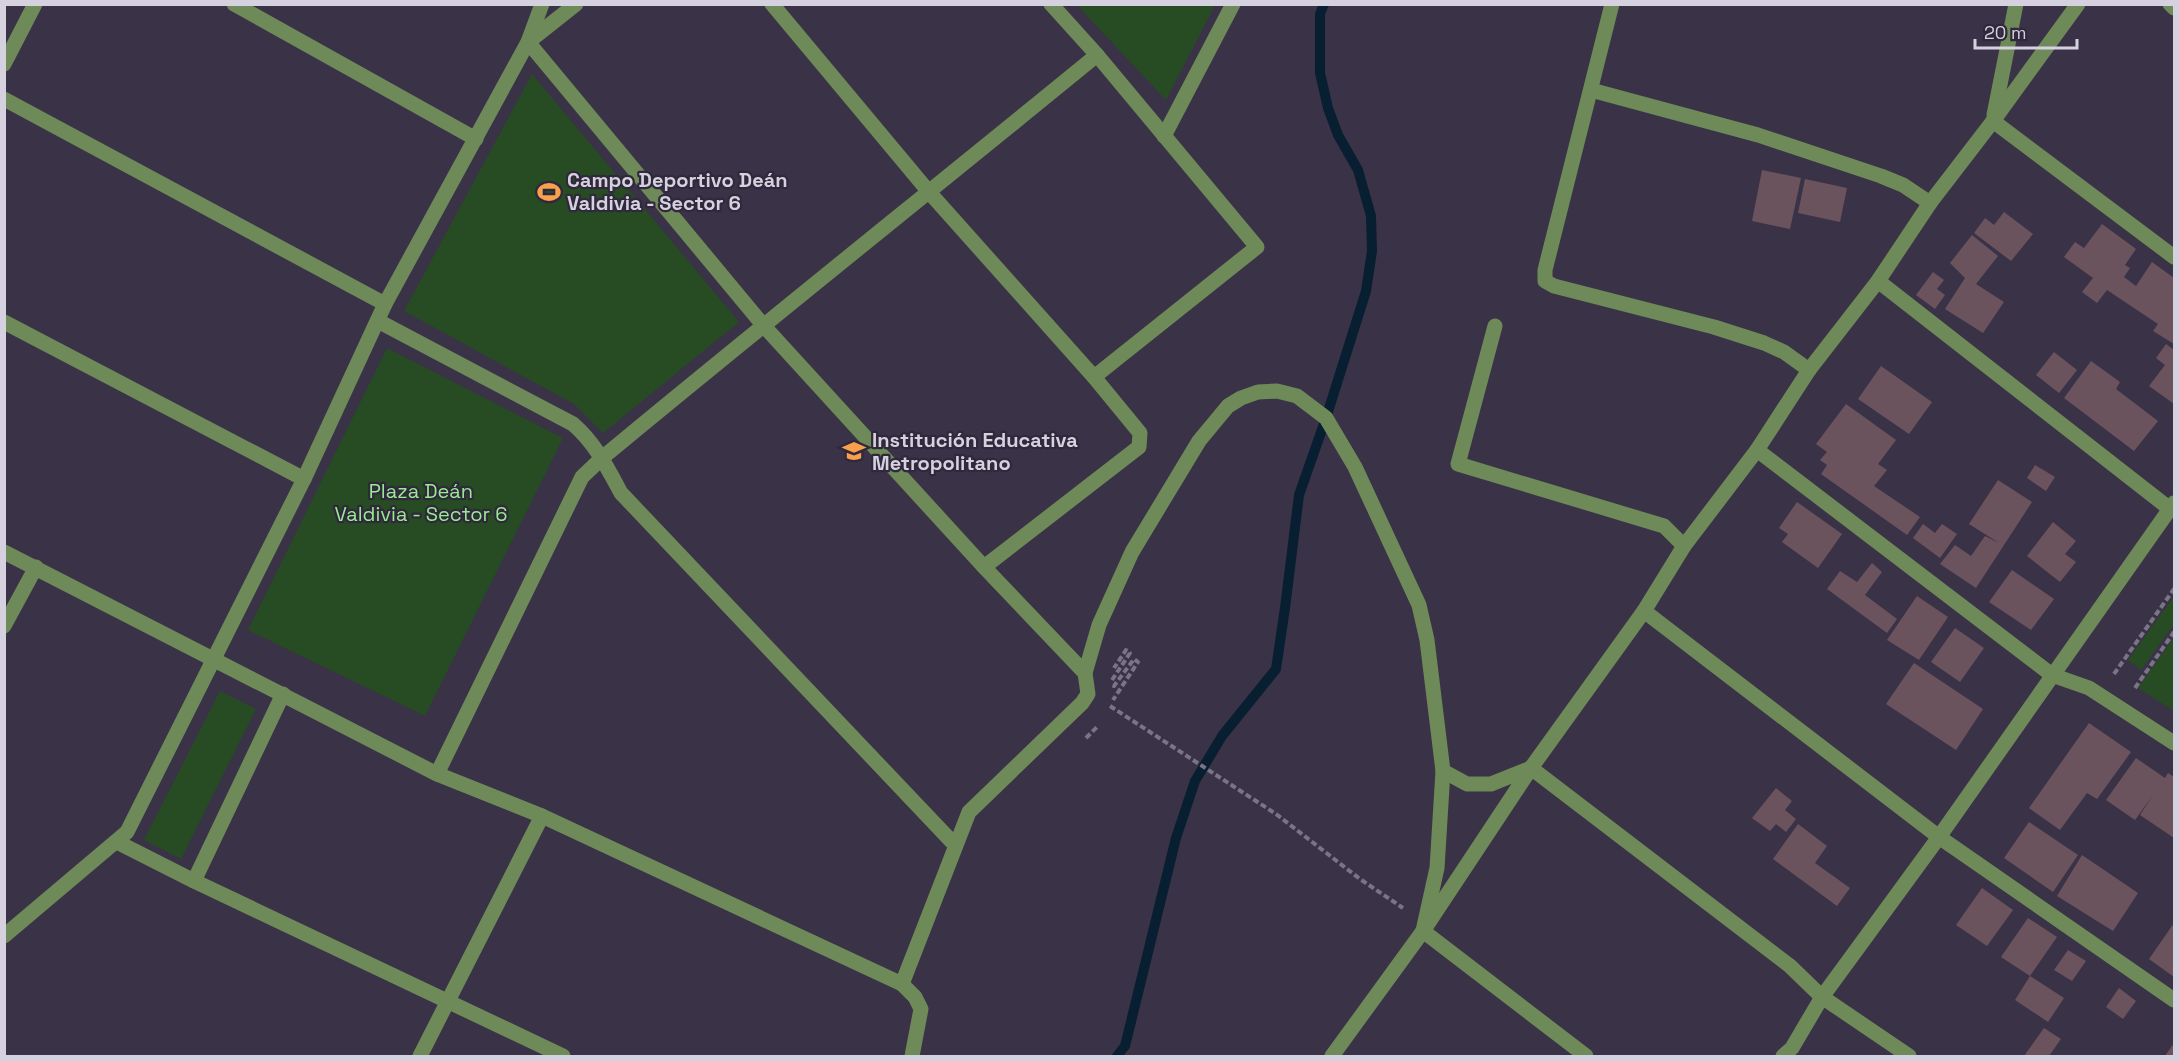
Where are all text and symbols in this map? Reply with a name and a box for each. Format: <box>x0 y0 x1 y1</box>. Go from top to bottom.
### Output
scale bar <box>1975 12 2077 50</box>
text: 20 m <box>1984 21 2027 44</box>
place label: Campo Deportivo Deán Valdivia - Sector 6 <box>567 167 788 216</box>
sports icon: Campo Deportivo Deán Valdivia - Sector 6 <box>536 179 562 205</box>
place label: Institución Educativa Metropolitano <box>872 427 1078 476</box>
school or university icon: Institución Educativa Metropolitano <box>841 438 867 464</box>
park label: Plaza Deán Valdivia - Sector 6 <box>334 478 508 527</box>

